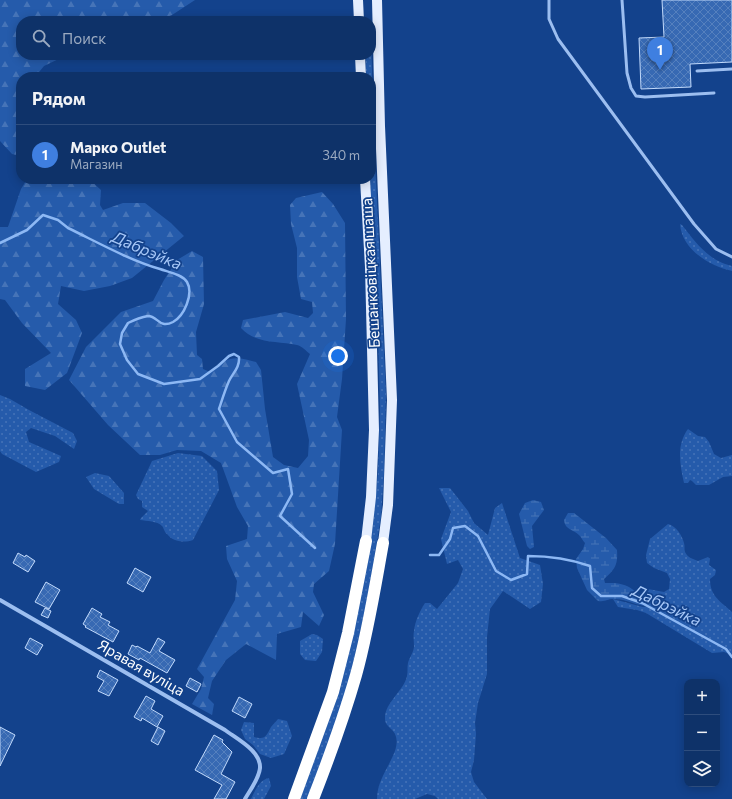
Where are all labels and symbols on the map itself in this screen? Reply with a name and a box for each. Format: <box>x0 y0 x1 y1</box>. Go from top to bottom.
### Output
pin: 1 <box>647 37 673 70</box>
street label: Бешанковіцкая шаша <box>357 198 383 349</box>
water label: Дабрэйка <box>108 226 185 273</box>
your location <box>328 346 348 366</box>
water label: Дабрэйка <box>628 579 705 629</box>
street label: Яравая вуліца <box>95 635 188 699</box>

